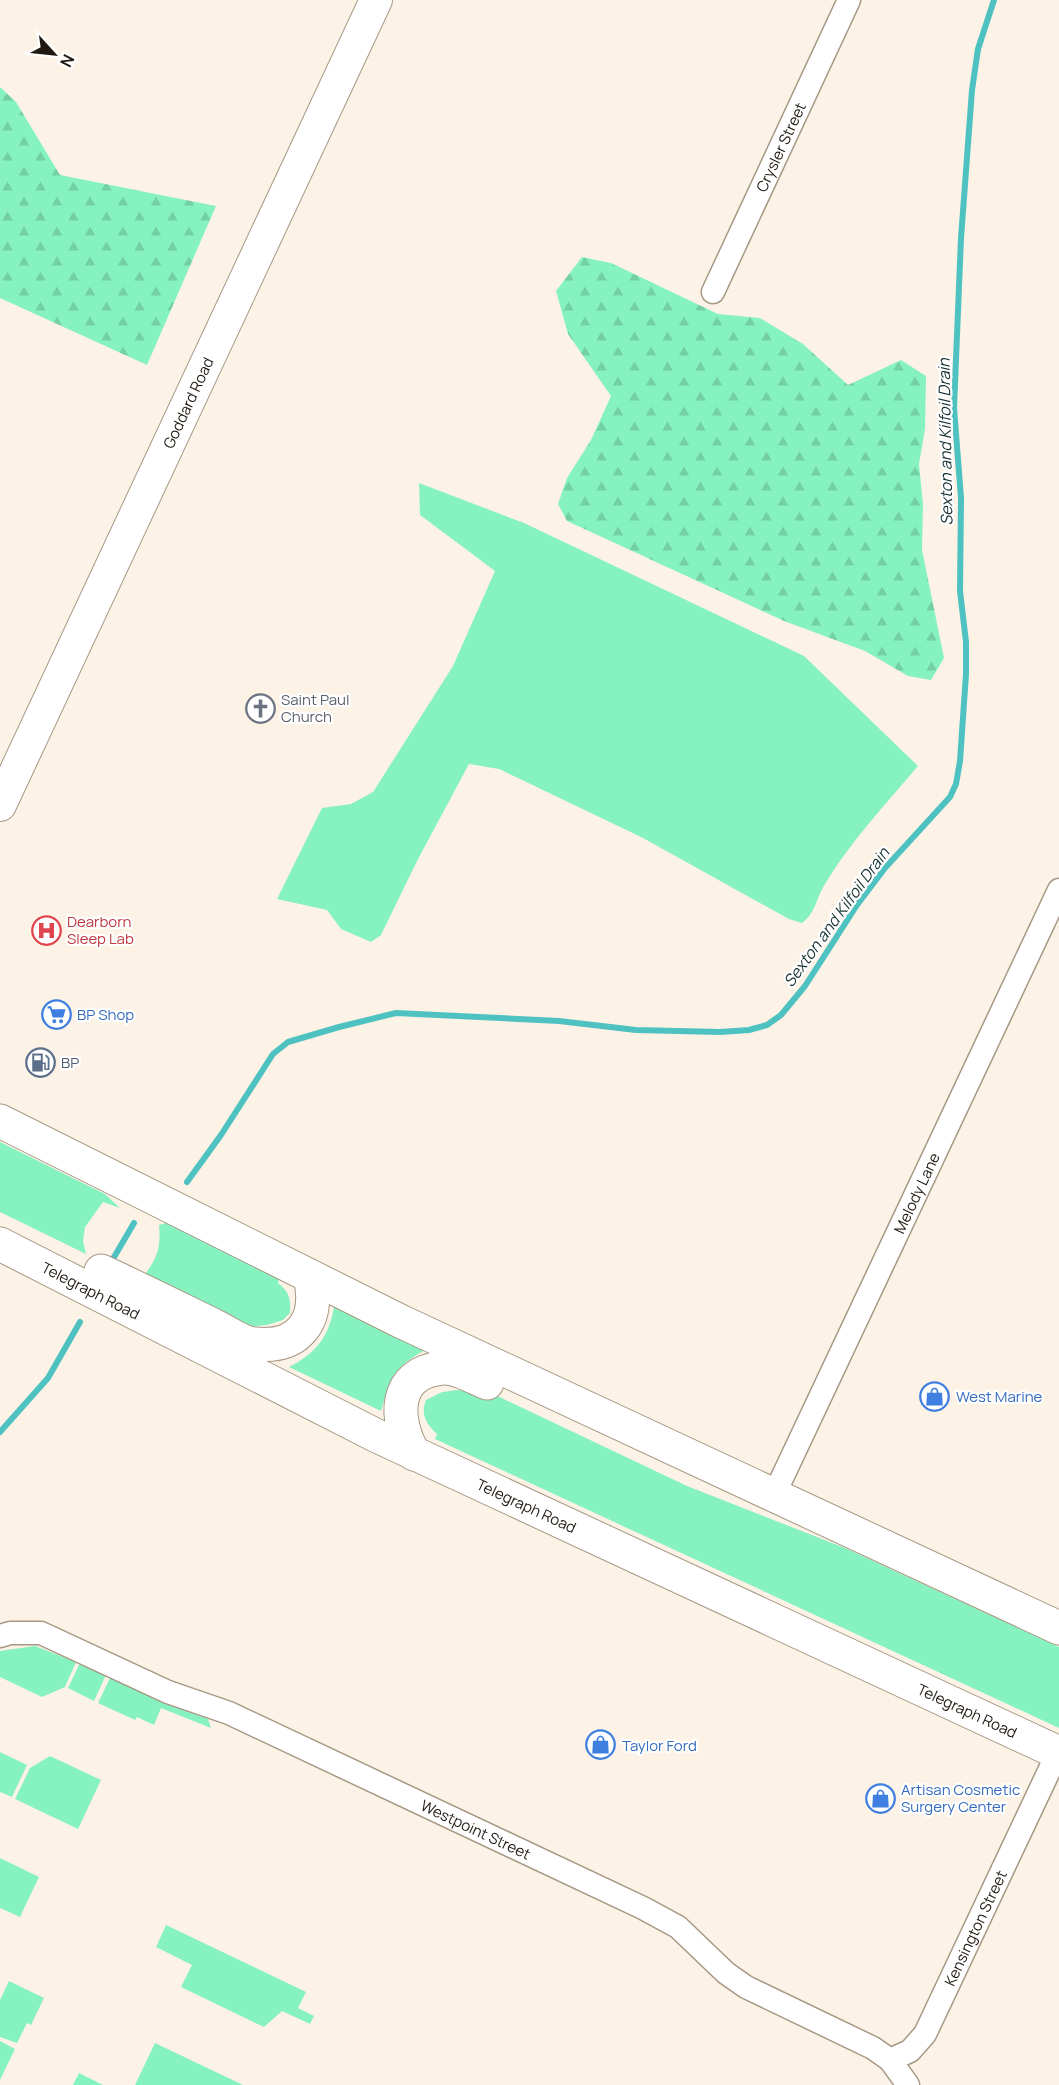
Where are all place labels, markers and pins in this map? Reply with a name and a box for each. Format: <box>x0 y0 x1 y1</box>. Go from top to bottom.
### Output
place label: Saint Paul Church <box>281 689 349 727</box>
church icon: Saint Paul Church <box>244 692 276 724</box>
place label: Dearborn Sleep Lab <box>67 911 134 949</box>
hospital icon: Dearborn Sleep Lab <box>30 914 62 946</box>
supermarket icon: BP Shop <box>40 998 72 1030</box>
place label: BP Shop <box>77 1004 134 1025</box>
fuel station icon: BP <box>24 1046 56 1078</box>
place label: BP <box>61 1052 79 1073</box>
shop icon: West Marine <box>919 1380 951 1412</box>
place label: West Marine <box>956 1386 1042 1407</box>
shop icon: Taylor Ford <box>585 1729 617 1761</box>
place label: Taylor Ford <box>622 1735 697 1756</box>
place label: Artisan Cosmetic Surgery Center <box>901 1779 1020 1817</box>
shop icon: Artisan Cosmetic Surgery Center <box>864 1782 896 1814</box>

